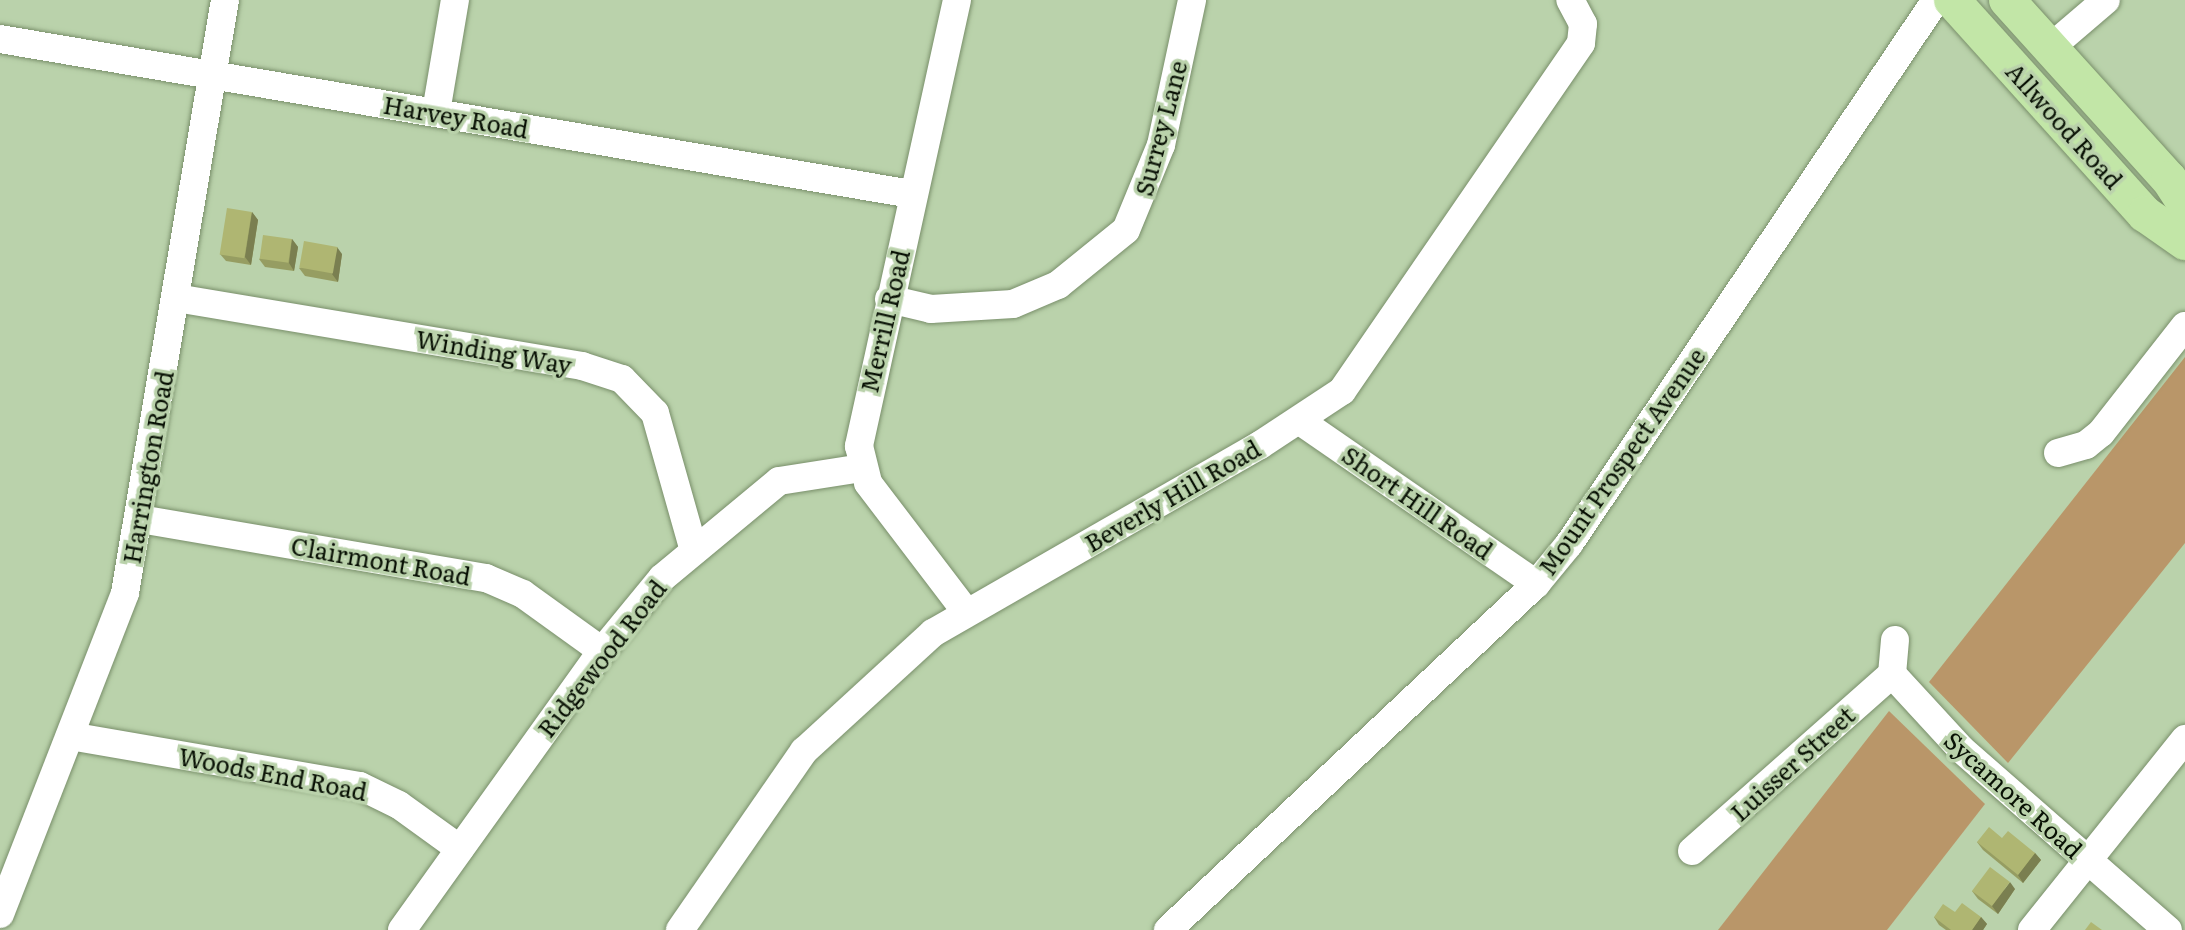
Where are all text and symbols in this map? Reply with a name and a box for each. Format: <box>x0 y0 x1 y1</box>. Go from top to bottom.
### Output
street label: Allwood Road <box>2001 56 2129 194</box>
street label: Surrey Lane <box>1128 57 1192 199</box>
street label: Harvey Road <box>381 89 531 143</box>
street label: Merrill Road <box>854 247 914 395</box>
street label: Winding Way <box>414 323 574 379</box>
street label: Mount Prospect Avenue <box>1532 342 1710 580</box>
street label: Harrington Road <box>116 368 178 566</box>
street label: Beverly Hill Road <box>1079 433 1265 557</box>
street label: Short Hill Road <box>1337 439 1499 565</box>
street label: Clairmont Road <box>289 530 473 590</box>
street label: Ridgewood Road <box>531 574 671 742</box>
street label: Luisser Street <box>1724 700 1860 826</box>
street label: Sycamore Road <box>1939 725 2089 863</box>
street label: Woods End Road <box>176 741 370 805</box>

